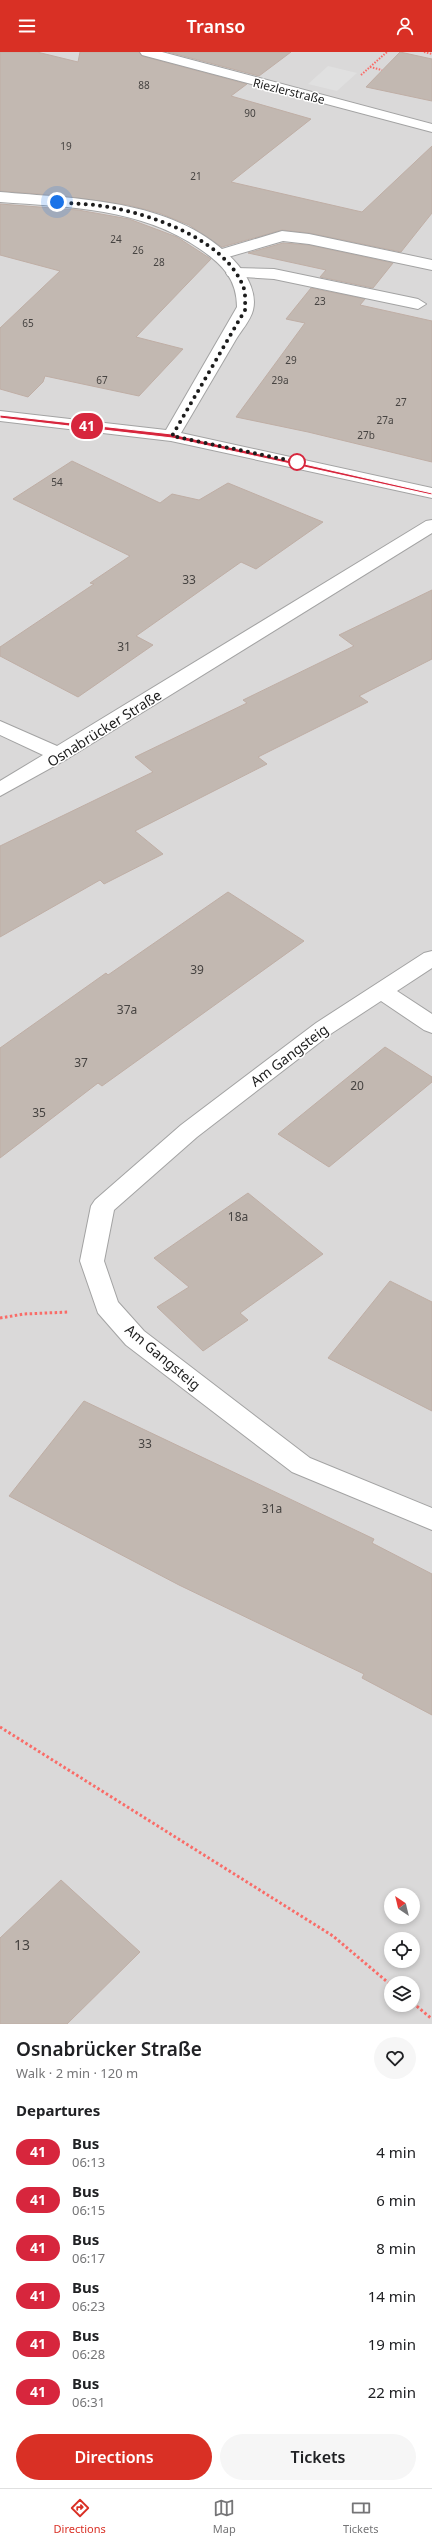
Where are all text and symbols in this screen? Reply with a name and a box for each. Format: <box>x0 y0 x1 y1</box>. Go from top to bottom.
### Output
text: Transo <box>187 14 245 38</box>
icon: menu <box>16 15 38 37</box>
icon: person <box>394 15 416 37</box>
street label: Riezlerstraße <box>251 74 327 108</box>
house number: 88 <box>138 78 150 92</box>
house number: 90 <box>244 106 256 120</box>
house number: 19 <box>60 139 72 153</box>
house number: 21 <box>190 169 202 183</box>
your location <box>47 192 67 212</box>
house number: 24 <box>110 232 122 246</box>
house number: 26 <box>132 243 144 257</box>
house number: 28 <box>153 255 165 269</box>
house number: 23 <box>314 294 326 308</box>
house number: 65 <box>22 316 34 330</box>
house number: 29 <box>285 353 297 367</box>
house number: 67 <box>96 373 108 387</box>
house number: 29a <box>271 373 289 387</box>
house number: 27 <box>395 395 407 409</box>
line badge: 41 <box>69 413 105 439</box>
house number: 27a <box>376 413 394 427</box>
text: 41 <box>79 416 95 435</box>
house number: 27b <box>357 428 375 442</box>
unlabelled marker <box>288 453 306 471</box>
house number: 54 <box>51 475 63 489</box>
house number: 33 <box>182 571 196 588</box>
house number: 31 <box>117 638 131 655</box>
street label: Osnabrücker Straße <box>43 685 165 771</box>
house number: 39 <box>190 961 204 978</box>
house number: 37a <box>117 1001 137 1018</box>
street label: Am Gangsteig <box>246 1019 332 1091</box>
house number: 37 <box>74 1054 88 1071</box>
house number: 20 <box>350 1077 364 1094</box>
house number: 35 <box>32 1104 46 1121</box>
house number: 18a <box>228 1208 248 1225</box>
street label: Am Gangsteig <box>121 1320 205 1394</box>
house number: 33 <box>138 1435 152 1452</box>
house number: 31a <box>262 1500 282 1517</box>
north arrow <box>384 1888 420 1924</box>
map controls <box>384 1888 420 2012</box>
button: locate <box>384 1932 420 1968</box>
house number: 13 <box>14 1935 30 1954</box>
button: layers <box>384 1976 420 2012</box>
text: Osnabrücker Straße <box>16 2036 202 2062</box>
button: heart <box>374 2037 416 2079</box>
text: Walk · 2 min · 120 m <box>16 2064 138 2082</box>
text: Departures <box>16 2100 100 2120</box>
text: Bus <box>72 2133 99 2153</box>
text: 41 <box>30 2142 46 2161</box>
text: 4 min <box>376 2142 416 2162</box>
text: 06:13 <box>72 2153 105 2171</box>
text: Bus <box>72 2181 99 2201</box>
text: 41 <box>30 2190 46 2209</box>
text: 6 min <box>376 2190 416 2210</box>
text: 06:15 <box>72 2201 105 2219</box>
text: Bus <box>72 2229 99 2249</box>
text: 41 <box>30 2238 46 2257</box>
text: 8 min <box>376 2238 416 2258</box>
text: 06:17 <box>72 2249 105 2267</box>
text: Bus <box>72 2277 99 2297</box>
text: 41 <box>30 2286 46 2305</box>
text: 14 min <box>368 2286 416 2306</box>
text: 06:23 <box>72 2297 105 2315</box>
text: Bus <box>72 2325 99 2345</box>
text: 41 <box>30 2334 46 2353</box>
text: 19 min <box>368 2334 416 2354</box>
text: 06:28 <box>72 2345 105 2363</box>
text: Bus <box>72 2373 99 2393</box>
text: 41 <box>30 2382 46 2401</box>
text: 22 min <box>368 2382 416 2402</box>
text: 06:31 <box>72 2393 105 2411</box>
button: Directions <box>16 2434 212 2480</box>
button: Tickets <box>220 2434 416 2480</box>
tab: Directions <box>54 2497 106 2536</box>
tab: Map <box>213 2497 236 2536</box>
tab: Tickets <box>343 2497 378 2536</box>

